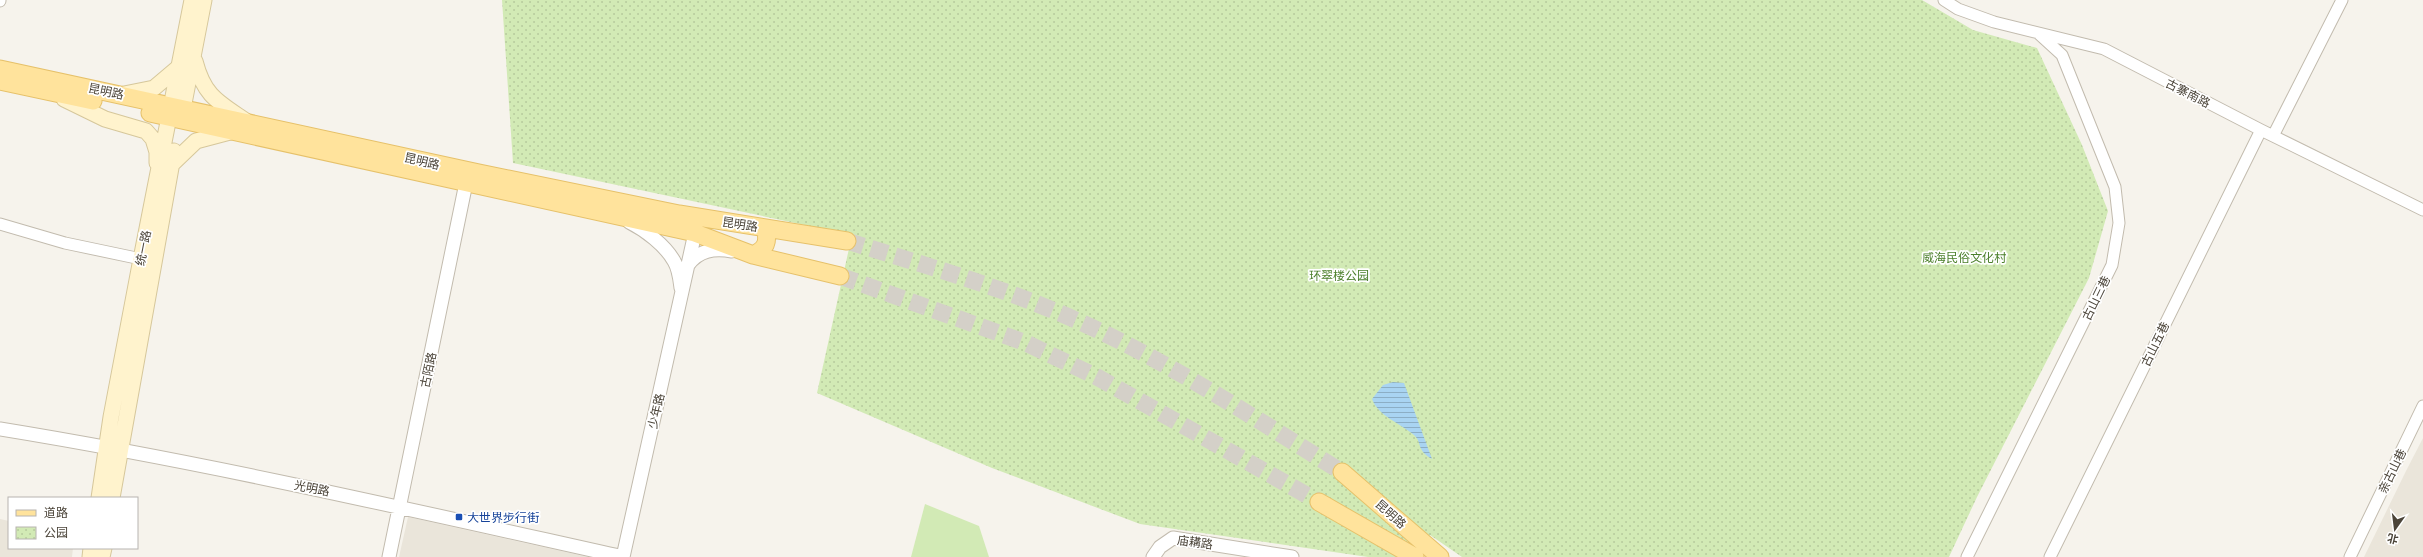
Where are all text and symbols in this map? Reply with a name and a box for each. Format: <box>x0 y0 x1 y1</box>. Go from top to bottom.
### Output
street label: 古寨南路 <box>2163 75 2213 111</box>
street label: 昆明路 <box>87 79 125 103</box>
street label: 昆明路 <box>403 149 441 173</box>
street label: 昆明路 <box>721 213 759 235</box>
street label: 统一路 <box>131 229 155 267</box>
park label: 威海民俗文化村 <box>1922 249 2007 266</box>
park label: 环翠楼公园 <box>1309 267 1369 284</box>
street label: 古山三巷 <box>2078 273 2114 323</box>
street label: 古山五巷 <box>2137 319 2173 369</box>
street label: 古陌路 <box>416 351 440 389</box>
street label: 少年路 <box>644 392 668 430</box>
street label: 亲古山巷 <box>2374 446 2410 496</box>
street label: 光明路 <box>293 476 331 500</box>
street label: 昆明路 <box>1372 496 1410 532</box>
legend <box>8 497 138 549</box>
text: 道路 <box>44 504 68 521</box>
place label: 大世界步行街 <box>467 509 539 526</box>
north arrow <box>2375 509 2415 549</box>
marker: 大世界步行街 <box>454 512 464 522</box>
text: 公园 <box>44 524 68 541</box>
street label: 庙耩路 <box>1176 531 1214 553</box>
text: 北 <box>2385 531 2400 548</box>

